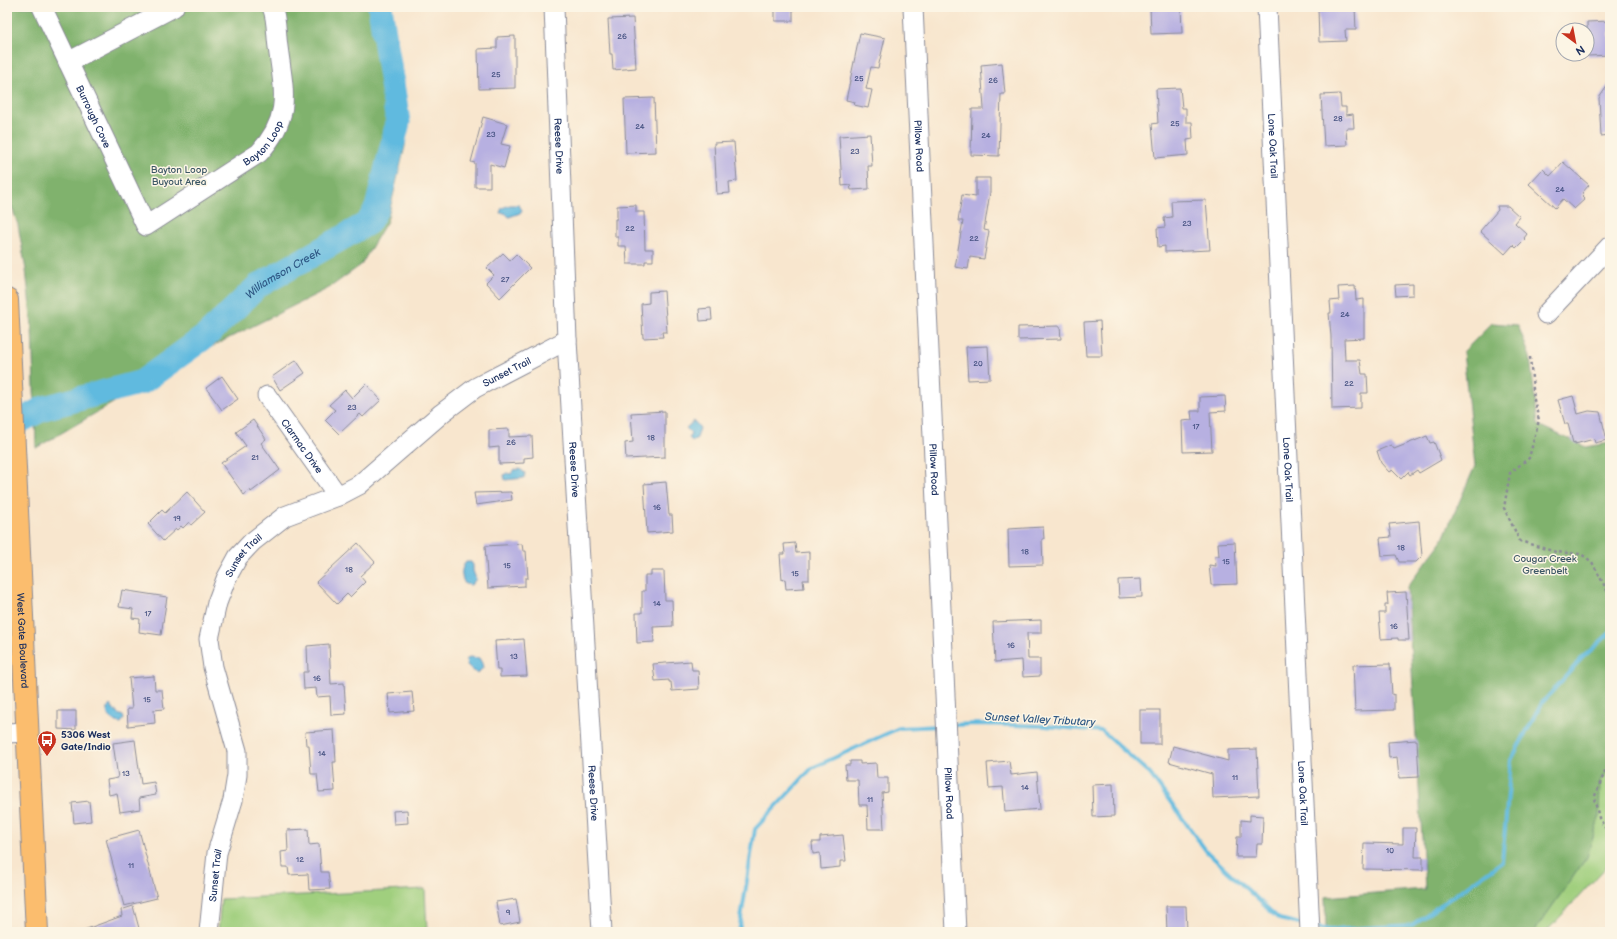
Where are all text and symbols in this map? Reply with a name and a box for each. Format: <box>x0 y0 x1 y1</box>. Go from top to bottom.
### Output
north arrow <box>1555 22 1595 62</box>
house number: 26 <box>617 32 627 41</box>
text: N <box>1573 42 1587 58</box>
house number: 25 <box>491 70 501 79</box>
house number: 25 <box>854 74 864 83</box>
house number: 26 <box>988 76 998 85</box>
street label: Burrough Cove <box>73 83 113 150</box>
street label: Lone Oak Trail <box>1265 113 1280 179</box>
house number: 28 <box>1333 114 1343 123</box>
street label: Reese Drive <box>551 118 566 174</box>
street label: Bayton Loop <box>241 119 286 169</box>
street label: Pillow Road <box>911 119 926 173</box>
house number: 25 <box>1170 119 1180 128</box>
house number: 24 <box>635 122 645 131</box>
house number: 23 <box>486 130 496 139</box>
house number: 24 <box>981 131 991 140</box>
house number: 23 <box>850 147 860 156</box>
park label: Bayton Loop Buyout Area <box>151 164 207 188</box>
house number: 24 <box>1555 185 1565 194</box>
house number: 23 <box>1182 219 1192 228</box>
house number: 22 <box>625 224 635 233</box>
house number: 22 <box>969 234 979 243</box>
water label: Williamson Creek <box>243 245 323 302</box>
house number: 27 <box>501 275 509 284</box>
house number: 24 <box>1340 310 1350 319</box>
street label: Sunset Trail <box>481 355 533 390</box>
house number: 20 <box>973 359 983 368</box>
house number: 22 <box>1344 379 1354 388</box>
house number: 23 <box>347 403 357 412</box>
street label: Clarmac Drive <box>278 417 325 476</box>
house number: 17 <box>1192 422 1200 431</box>
house number: 18 <box>647 433 655 442</box>
street label: Lone Oak Trail <box>1280 437 1295 502</box>
house number: 26 <box>506 438 516 447</box>
street label: Reese Drive <box>566 441 581 498</box>
street label: Pillow Road <box>926 443 941 496</box>
house number: 21 <box>251 453 259 462</box>
house number: 16 <box>653 503 661 512</box>
house number: 19 <box>173 514 181 523</box>
street label: Sunset Trail <box>223 532 265 579</box>
house number: 18 <box>1397 543 1405 552</box>
house number: 18 <box>1021 547 1029 556</box>
park label: Cougar Creek Greenbelt <box>1513 553 1577 577</box>
house number: 15 <box>1222 557 1230 566</box>
house number: 15 <box>503 561 511 570</box>
house number: 18 <box>345 565 353 574</box>
house number: 15 <box>791 569 799 578</box>
street label: West Gate Boulevard <box>14 593 30 689</box>
house number: 14 <box>653 599 661 608</box>
house number: 17 <box>144 609 152 618</box>
house number: 16 <box>1390 622 1398 631</box>
house number: 16 <box>1007 641 1015 650</box>
house number: 13 <box>510 652 518 661</box>
house number: 16 <box>313 674 321 683</box>
house number: 15 <box>143 695 151 704</box>
water label: Sunset Valley Tributary <box>984 710 1097 729</box>
bus stop icon: 5306 West Gate/Indio <box>36 729 58 757</box>
place label: 5306 West Gate/Indio <box>61 729 111 753</box>
house number: 14 <box>318 749 326 758</box>
street label: Lone Oak Trail <box>1295 760 1310 826</box>
street label: Reese Drive <box>585 765 600 821</box>
street label: Pillow Road <box>941 767 956 820</box>
house number: 13 <box>122 769 130 778</box>
house number: 11 <box>1232 773 1238 782</box>
house number: 14 <box>1021 783 1029 792</box>
house number: 11 <box>867 795 873 804</box>
house number: 10 <box>1386 846 1394 855</box>
street label: Sunset Trail <box>207 848 225 902</box>
house number: 12 <box>296 855 304 864</box>
house number: 11 <box>128 861 134 870</box>
house number: 9 <box>506 908 511 917</box>

